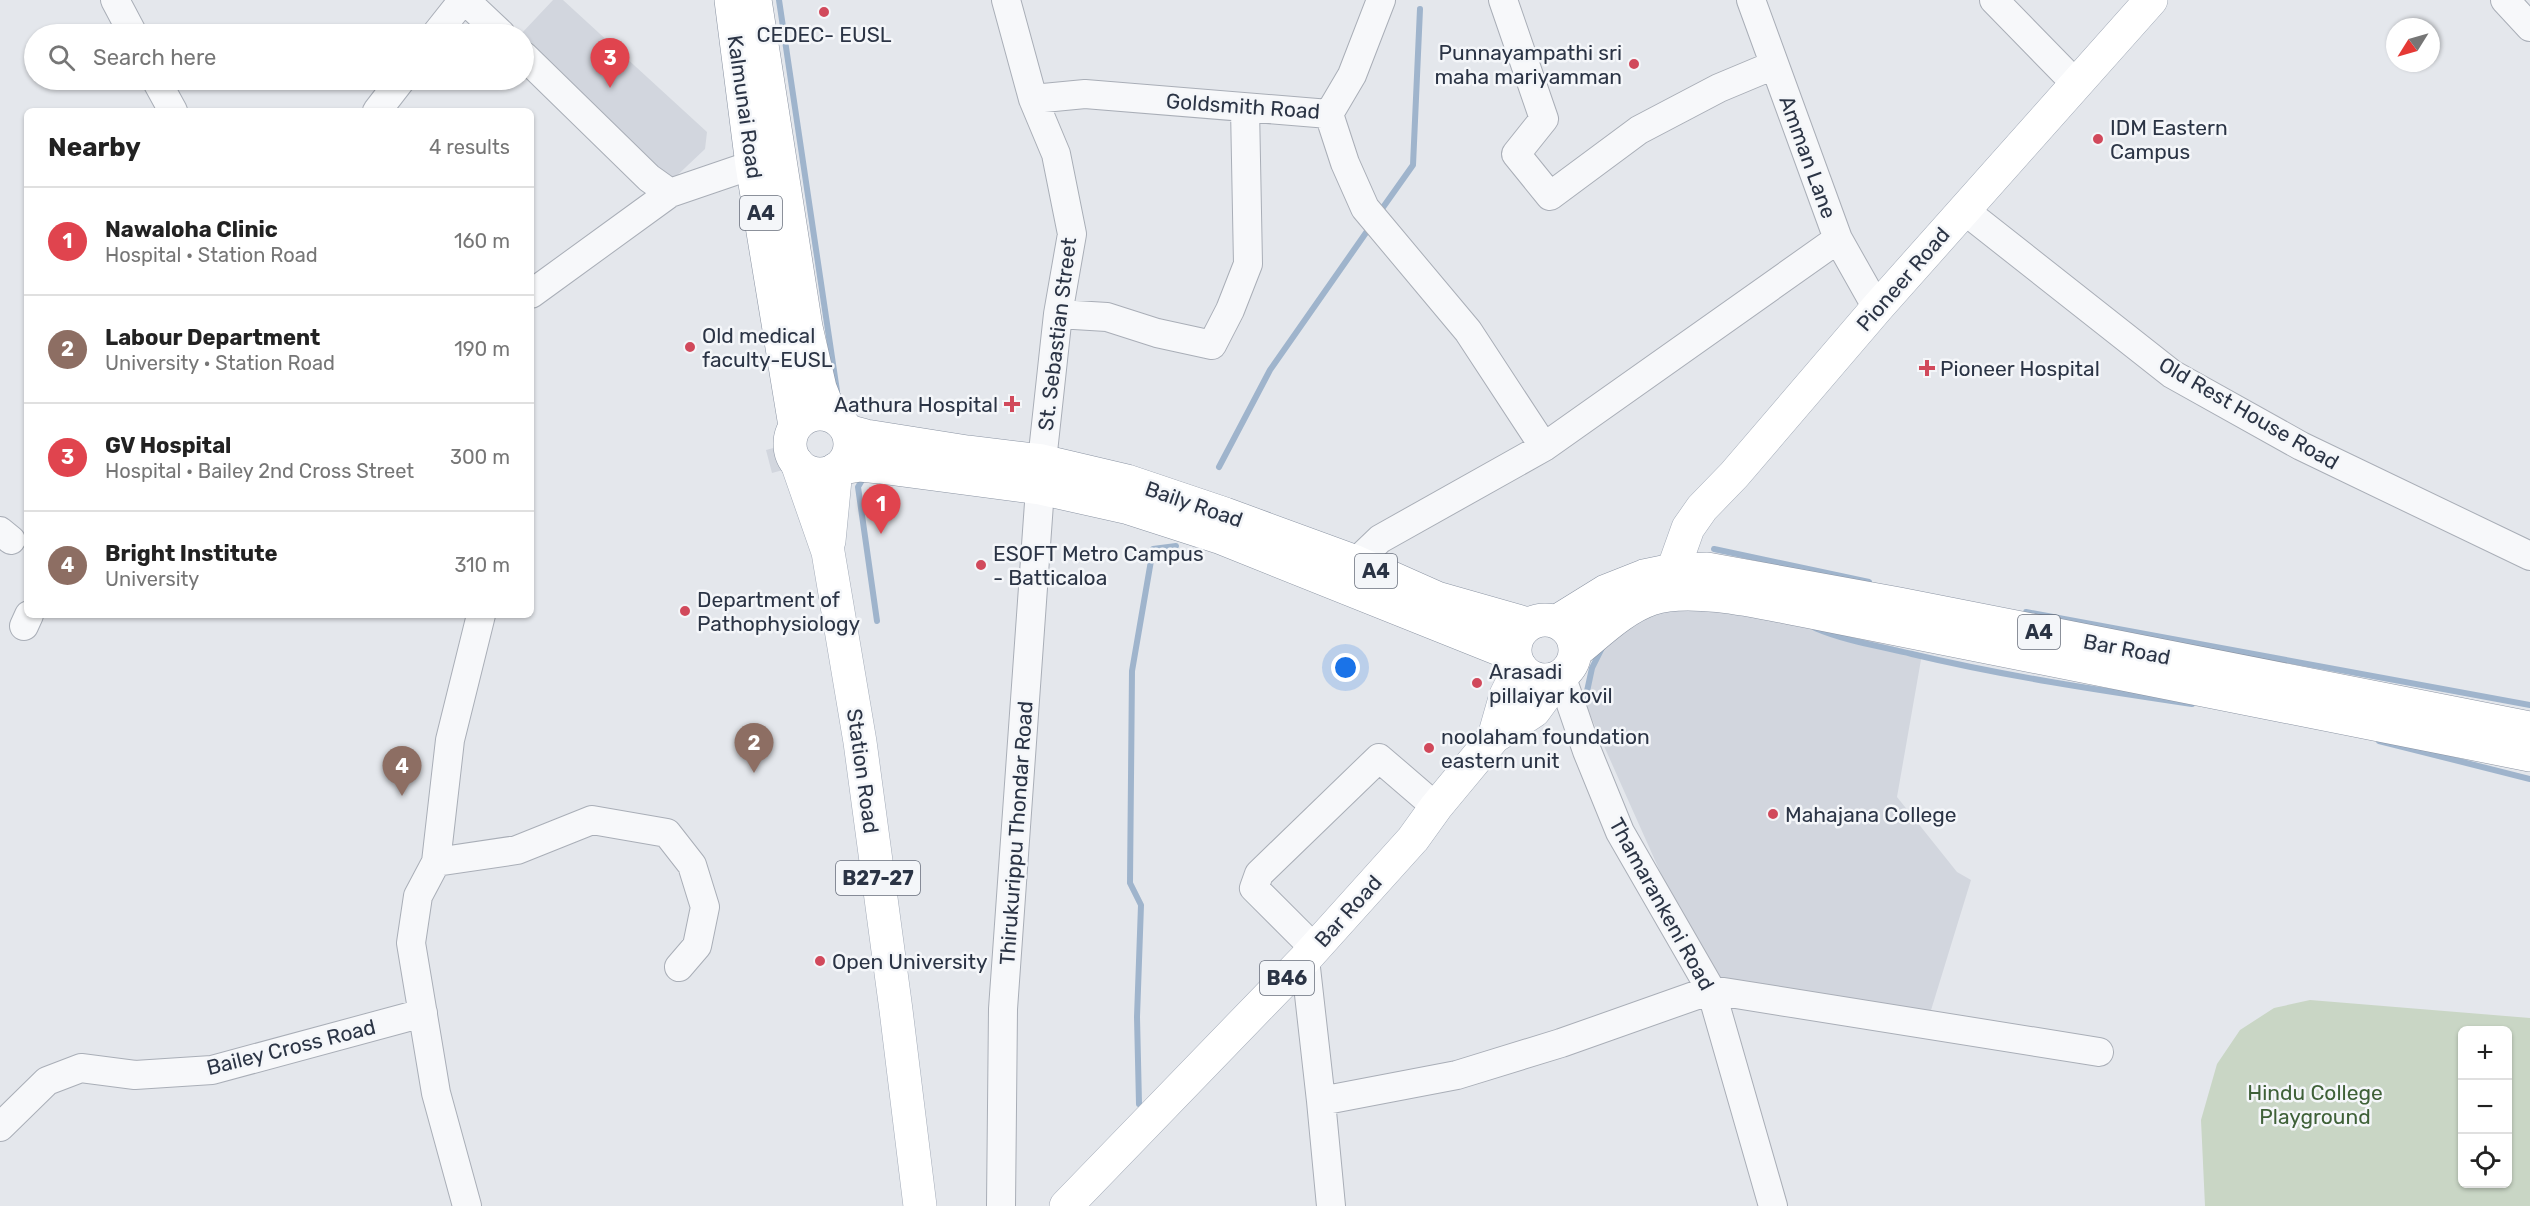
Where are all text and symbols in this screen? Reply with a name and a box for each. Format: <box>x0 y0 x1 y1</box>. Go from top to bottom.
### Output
marker: CEDEC- EUSL <box>817 5 831 19</box>
north arrow <box>2386 18 2440 72</box>
place label: CEDEC- EUSL <box>756 22 892 47</box>
search box <box>24 24 534 90</box>
street label: Kalmunai Road <box>723 34 767 180</box>
pin: 3 <box>590 38 630 88</box>
place label: Punnayampathi sri maha mariyamman <box>1434 40 1622 89</box>
icon: search <box>45 41 78 74</box>
text: Search here <box>93 44 216 71</box>
marker: Punnayampathi sri maha mariyamman <box>1627 57 1641 71</box>
street label: Goldsmith Road <box>1165 88 1321 124</box>
street label: Amman Lane <box>1774 92 1842 222</box>
place label: IDM Eastern Campus <box>2110 115 2228 164</box>
text: Nearby <box>48 132 141 163</box>
marker: IDM Eastern Campus <box>2091 132 2105 146</box>
text: 4 results <box>429 135 510 159</box>
road number: A4 <box>740 196 782 230</box>
text: Nawaloha Clinic <box>105 216 278 243</box>
street label: Pioneer Road <box>1851 222 1955 336</box>
text: 1 <box>63 229 72 253</box>
text: 160 m <box>454 229 510 253</box>
street label: St. Sebastian Street <box>1033 236 1081 432</box>
text: Hospital · Station Road <box>105 243 318 267</box>
place label: Old medical faculty-EUSL <box>702 323 833 372</box>
text: Labour Department <box>105 324 320 351</box>
text: 2 <box>61 337 74 361</box>
text: 190 m <box>454 337 510 361</box>
marker: Old medical faculty-EUSL <box>683 340 697 354</box>
text: University · Station Road <box>105 351 335 375</box>
street label: Old Rest House Road <box>2155 351 2343 475</box>
place label: Pioneer Hospital <box>1940 356 2100 381</box>
marker: Pioneer Hospital <box>1918 359 1936 377</box>
place label: Aathura Hospital <box>834 392 998 417</box>
marker: Aathura Hospital <box>1003 395 1021 413</box>
text: GV Hospital <box>105 432 231 459</box>
text: 3 <box>61 445 74 469</box>
text: 300 m <box>450 445 510 469</box>
text: Hospital · Bailey 2nd Cross Street <box>105 459 414 483</box>
street label: Baily Road <box>1142 476 1246 532</box>
pin: 1 <box>862 484 900 534</box>
text: Bright Institute <box>105 540 278 567</box>
place label: ESOFT Metro Campus - Batticaloa <box>993 541 1204 590</box>
text: 4 <box>61 553 74 577</box>
text: 310 m <box>454 553 510 577</box>
road number: A4 <box>1355 554 1397 588</box>
marker: ESOFT Metro Campus - Batticaloa <box>974 558 988 572</box>
text: University <box>105 567 199 591</box>
place label: Department of Pathophysiology <box>697 587 861 636</box>
marker: Department of Pathophysiology <box>678 604 692 618</box>
road number: A4 <box>2018 615 2060 649</box>
street label: Bar Road <box>2081 628 2173 670</box>
your location <box>1331 653 1360 682</box>
place label: Arasadi pillaiyar kovil <box>1489 659 1613 708</box>
marker: Arasadi pillaiyar kovil <box>1470 676 1484 690</box>
street label: Thirukurippu Thondar Road <box>994 700 1038 966</box>
street label: Station Road <box>842 707 884 835</box>
pin: 2 <box>734 724 774 773</box>
place label: noolaham foundation eastern unit <box>1441 724 1650 773</box>
marker: noolaham foundation eastern unit <box>1422 741 1436 755</box>
pin: 4 <box>382 746 422 796</box>
place label: Mahajana College <box>1785 802 1957 827</box>
marker: Mahajana College <box>1766 807 1780 821</box>
street label: Thamarankeni Road <box>1604 813 1720 995</box>
road number: B27-27 <box>836 861 920 895</box>
street label: Bar Road <box>1309 870 1387 952</box>
place label: Open University <box>832 949 988 974</box>
marker: Open University <box>813 954 827 968</box>
road number: B46 <box>1260 961 1314 995</box>
street label: Bailey Cross Road <box>204 1014 378 1080</box>
map controls <box>2458 1026 2512 1188</box>
button: + <box>2458 1026 2512 1080</box>
park label: Hindu College Playground <box>2247 1080 2383 1129</box>
button: − <box>2458 1080 2512 1134</box>
button: locate <box>2458 1134 2512 1188</box>

